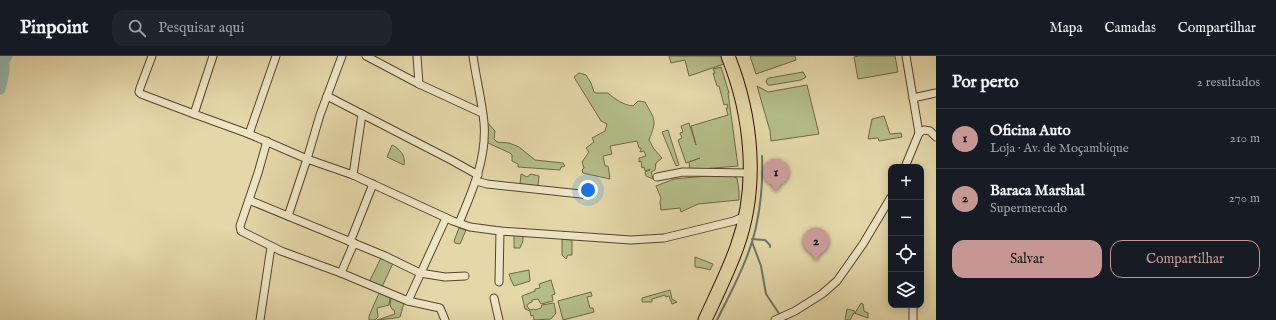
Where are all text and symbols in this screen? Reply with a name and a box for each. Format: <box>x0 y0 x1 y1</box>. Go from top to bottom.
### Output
search box <box>112 10 392 46</box>
text: Pinpoint <box>20 16 88 40</box>
icon: search <box>126 17 148 39</box>
text: Pesquisar aqui <box>158 18 244 37</box>
text: Mapa <box>1050 19 1082 37</box>
text: Camadas <box>1104 19 1156 37</box>
text: Compartilhar <box>1178 19 1256 37</box>
text: Por perto <box>952 72 1019 93</box>
text: 2 resultados <box>1197 74 1260 91</box>
text: Oficina Auto <box>990 121 1070 140</box>
text: 1 <box>963 130 967 147</box>
text: 210 m <box>1230 130 1260 147</box>
text: Loja · Av. de Moçambique <box>990 140 1129 157</box>
pin: 1 <box>763 159 789 192</box>
map controls <box>888 164 924 308</box>
button: + <box>888 164 924 200</box>
your location <box>578 180 598 200</box>
text: Baraca Marshal <box>990 181 1085 200</box>
text: 2 <box>962 190 968 207</box>
text: 270 m <box>1229 190 1260 207</box>
button: − <box>888 200 924 236</box>
text: Supermercado <box>990 200 1067 217</box>
pin: 2 <box>803 228 829 261</box>
button: locate <box>888 236 924 272</box>
button: Salvar <box>952 240 1102 278</box>
button: Compartilhar <box>1110 240 1260 278</box>
button: layers <box>888 272 924 308</box>

